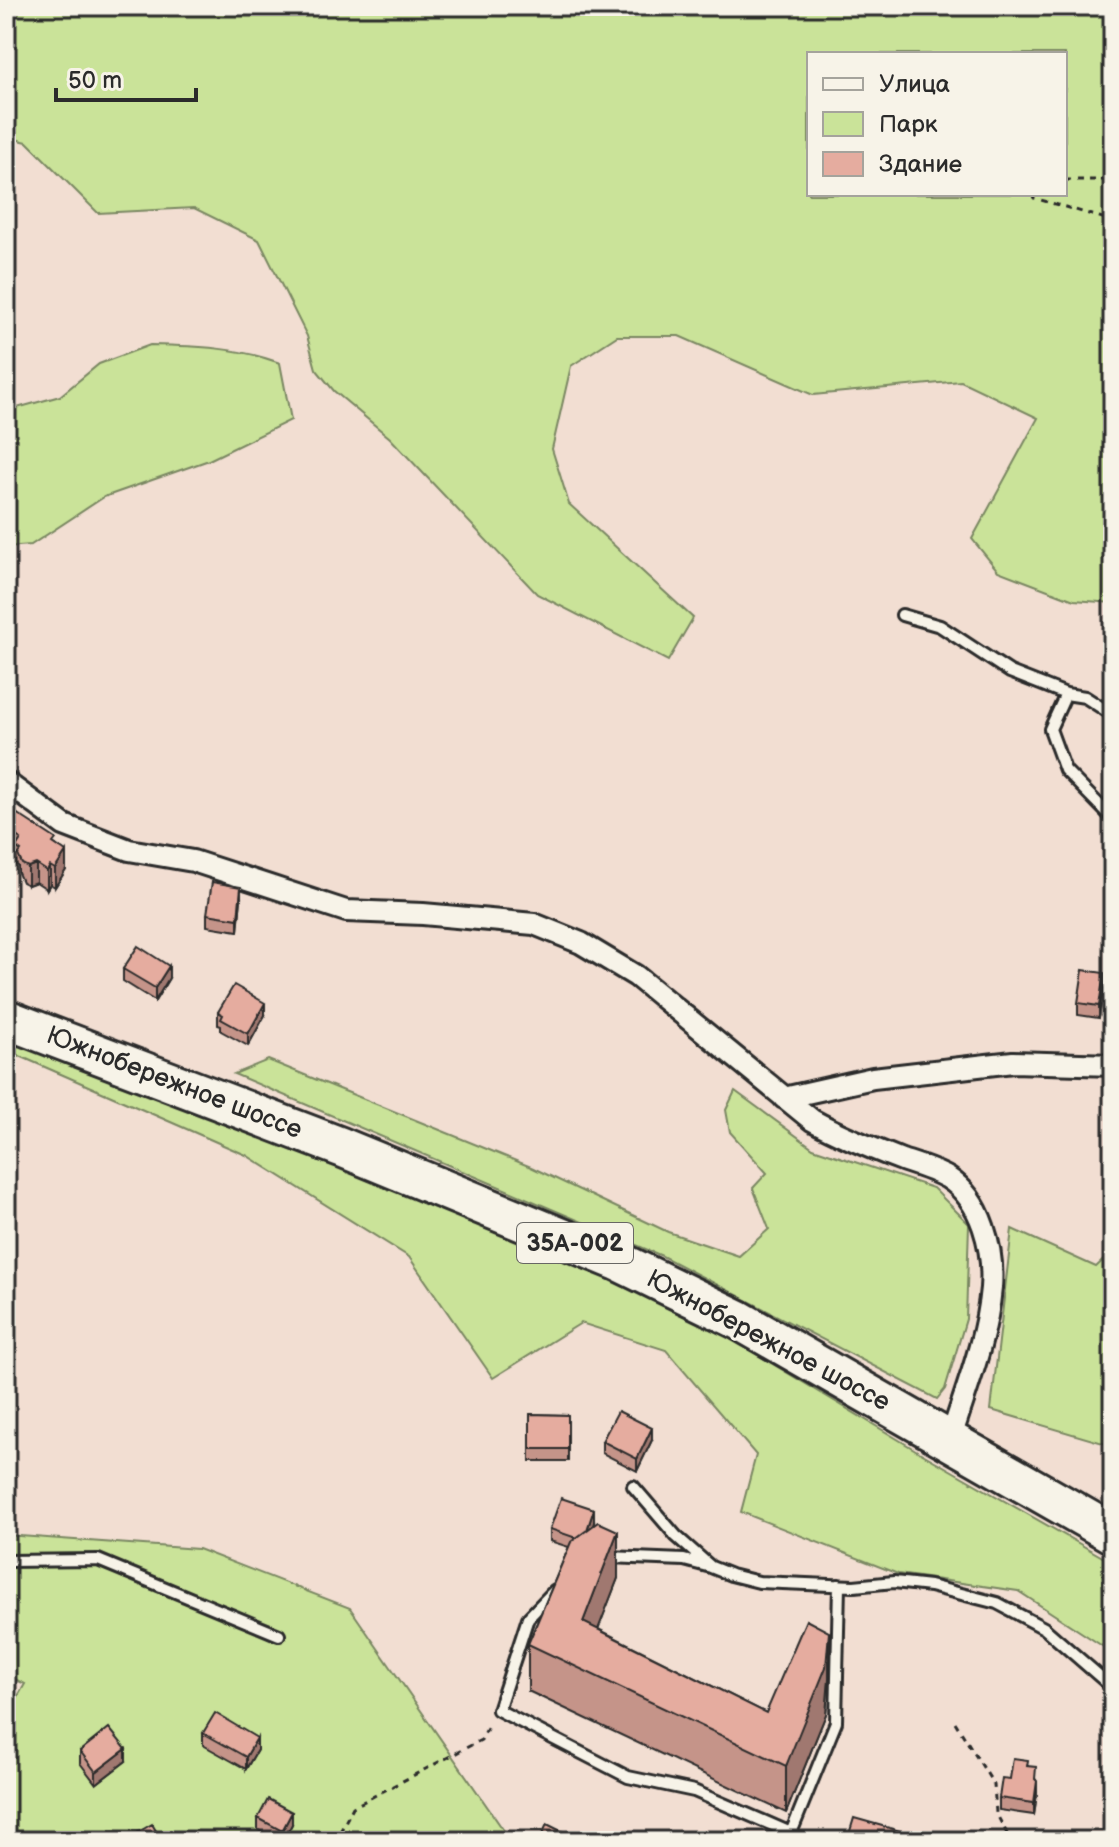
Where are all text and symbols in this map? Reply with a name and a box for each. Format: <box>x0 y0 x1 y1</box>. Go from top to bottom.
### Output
scale bar <box>56 52 196 102</box>
legend <box>807 52 1067 196</box>
text: 50 m <box>68 66 122 95</box>
text: Улица <box>879 70 950 99</box>
text: Парк <box>879 110 938 139</box>
text: Здание <box>879 150 962 179</box>
street label: Южнобережное шоссе <box>42 1020 306 1146</box>
road number: 35А-002 <box>517 1223 633 1263</box>
street label: Южнобережное шоссе <box>641 1264 895 1418</box>

